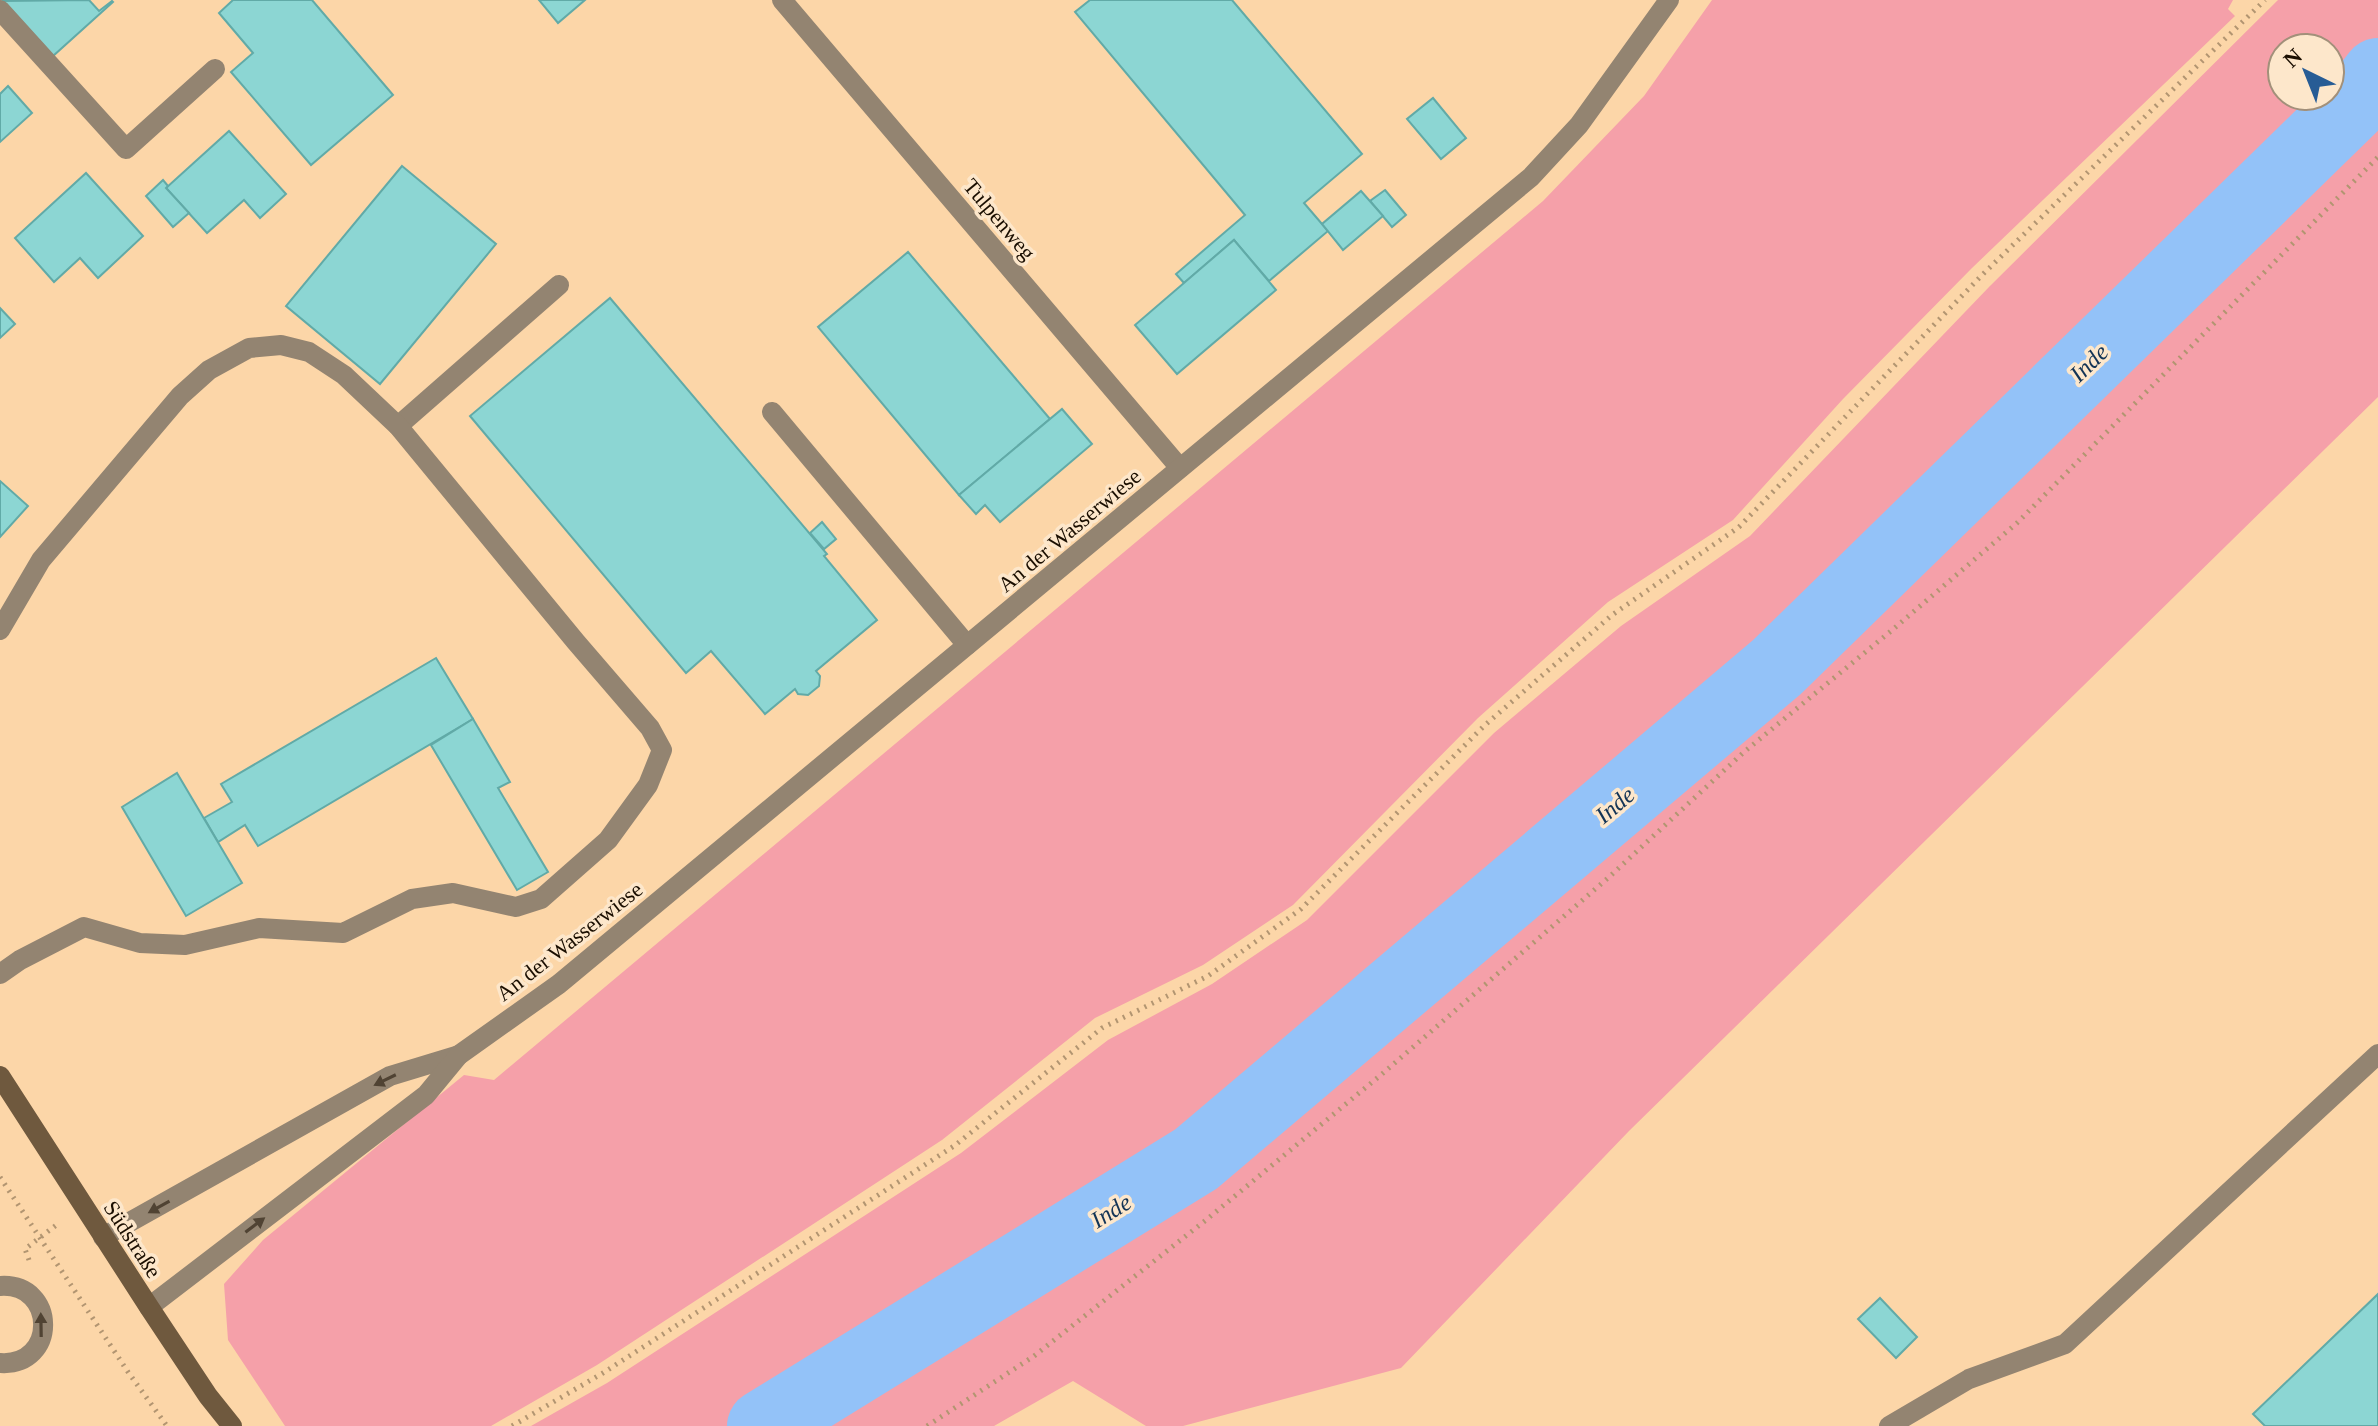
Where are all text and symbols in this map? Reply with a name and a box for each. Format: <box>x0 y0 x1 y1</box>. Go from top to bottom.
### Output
north arrow <box>2266 32 2346 112</box>
text: N <box>2278 43 2307 72</box>
street label: Tulpenweg <box>958 174 1041 265</box>
water label: Inde <box>2064 339 2114 388</box>
street label: An der Wasserwiese <box>993 463 1146 597</box>
water label: Inde <box>1590 781 1640 829</box>
street label: An der Wasserwiese <box>491 877 647 1006</box>
one-way arrow <box>374 1073 397 1086</box>
water label: Inde <box>1085 1188 1136 1234</box>
street label: Südstraße <box>98 1196 167 1282</box>
one-way arrow <box>147 1201 170 1214</box>
one-way arrow <box>245 1218 265 1234</box>
one-way arrow <box>35 1311 47 1337</box>

